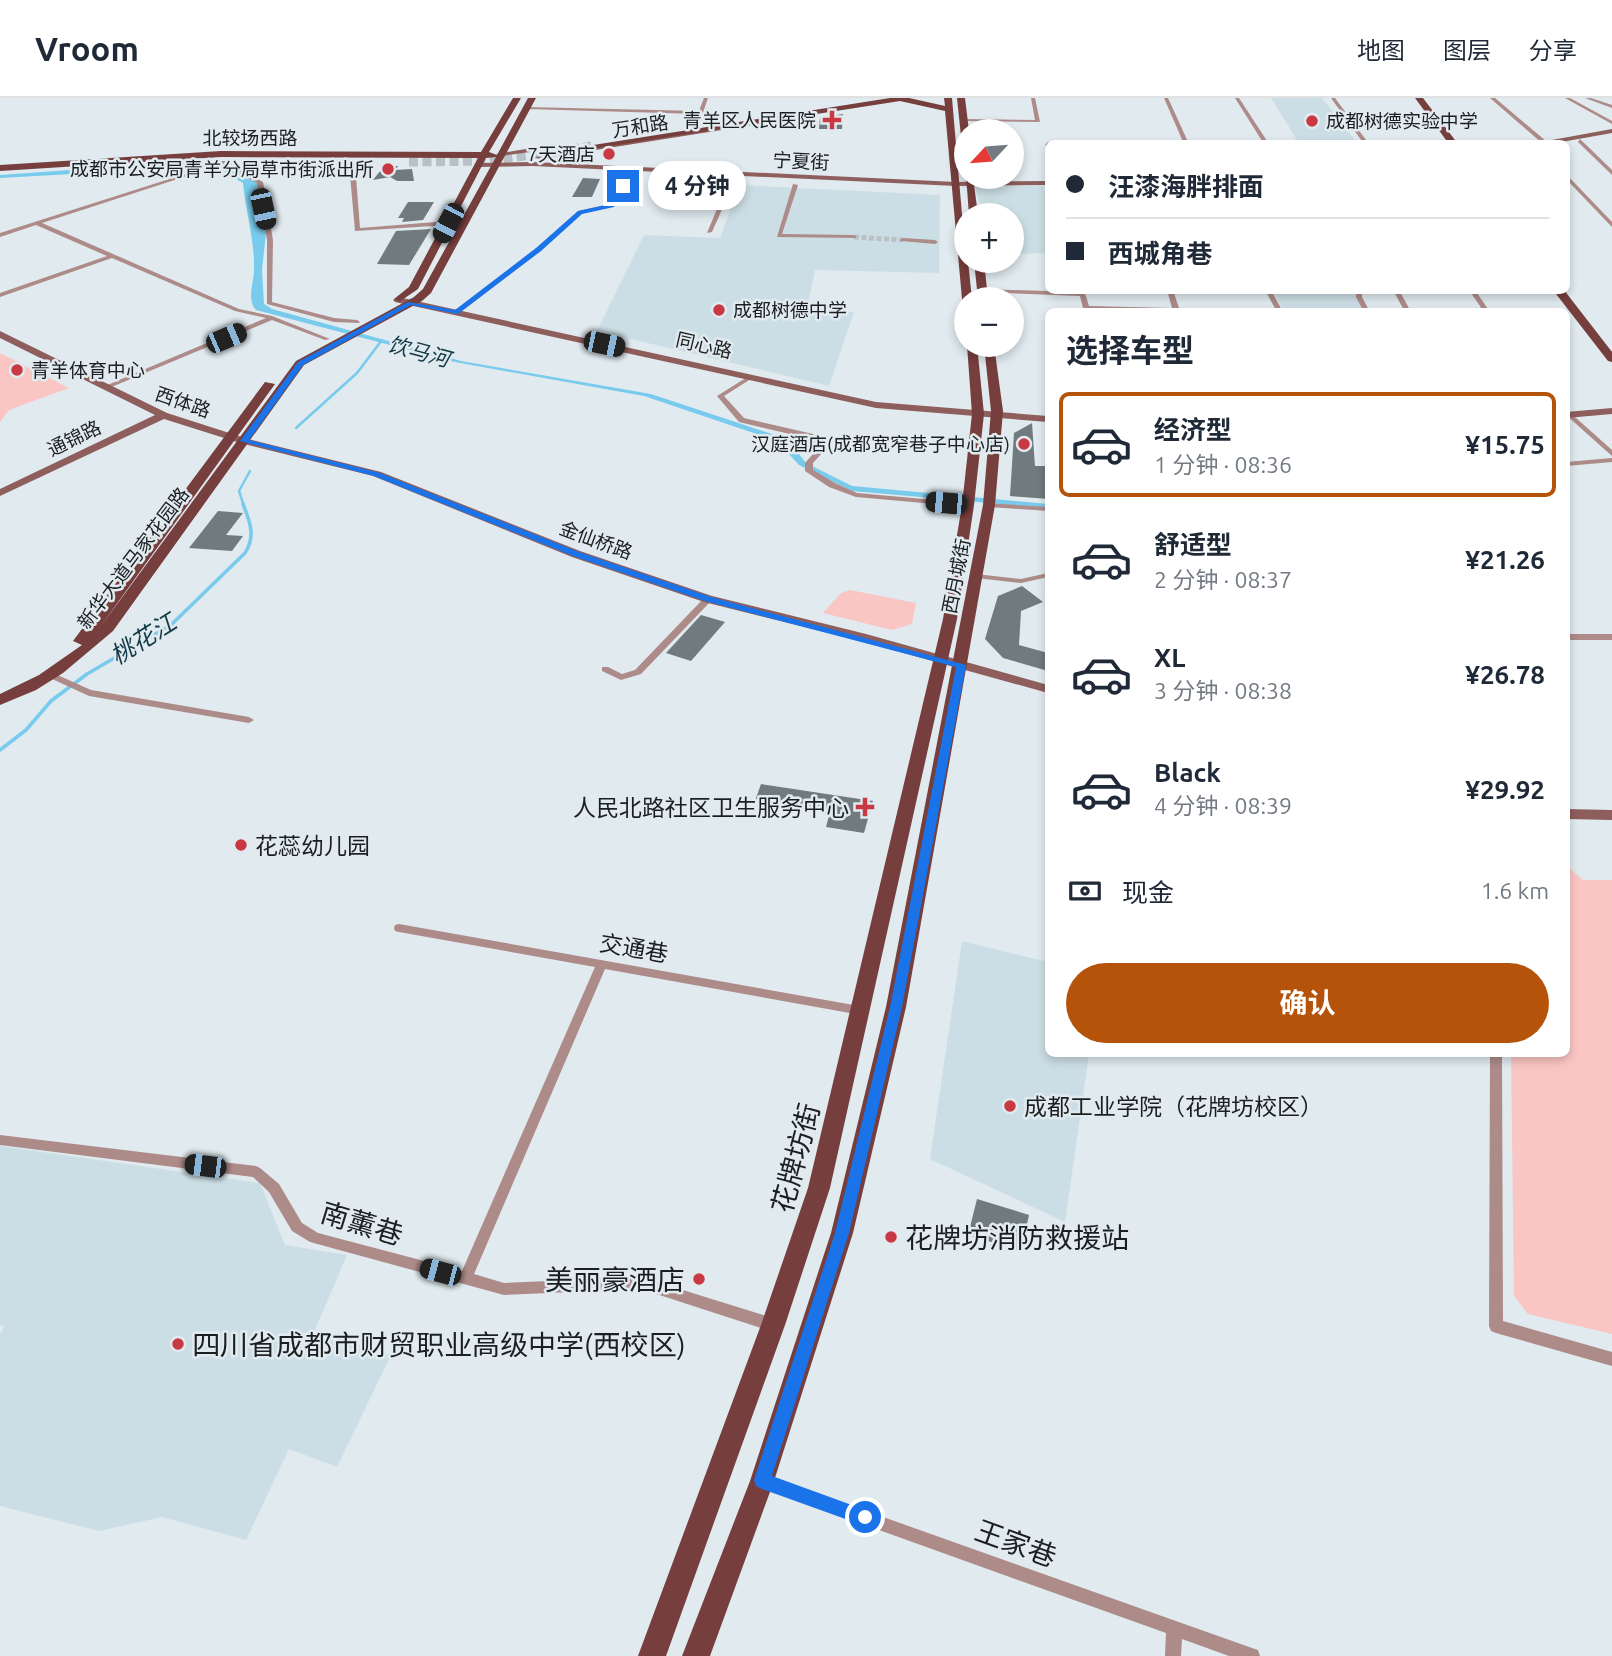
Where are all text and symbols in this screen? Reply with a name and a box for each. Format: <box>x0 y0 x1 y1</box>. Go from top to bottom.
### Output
text: Vroom <box>35 30 139 67</box>
text: 地图 <box>1357 37 1405 64</box>
text: 图层 <box>1443 37 1491 64</box>
text: 分享 <box>1529 37 1577 64</box>
place label: 青羊区人民医院 <box>683 109 816 131</box>
marker: 青羊区人民医院 <box>822 110 842 130</box>
place label: 成都树德实验中学 <box>1326 110 1478 132</box>
street label: 万和路 <box>610 111 670 141</box>
marker: 成都树德实验中学 <box>1304 113 1320 129</box>
north arrow <box>954 119 1024 189</box>
map controls <box>954 119 1024 357</box>
street label: 北较场西路 <box>202 127 298 149</box>
place label: 7天酒店 <box>527 143 595 165</box>
marker: 7天酒店 <box>601 146 617 162</box>
street label: 宁夏街 <box>772 149 830 173</box>
place label: 成都市公安局青羊分局草市街派出所 <box>70 158 374 180</box>
marker: 成都市公安局青羊分局草市街派出所 <box>380 161 396 177</box>
callout: 4 分钟 <box>648 162 746 210</box>
route end <box>607 170 639 202</box>
text: 汪漆海胖排面 <box>1108 172 1264 201</box>
text: 4 分钟 <box>665 173 729 198</box>
car <box>249 186 278 232</box>
car <box>429 200 468 246</box>
button: + <box>954 203 1024 273</box>
text: 西城角巷 <box>1108 239 1212 268</box>
button: − <box>954 287 1024 357</box>
place label: 成都树德中学 <box>733 299 847 321</box>
marker: 成都树德中学 <box>711 302 727 318</box>
car <box>203 320 250 356</box>
street label: 同心路 <box>674 328 734 362</box>
car <box>582 329 627 359</box>
water label: 饮马河 <box>385 331 456 372</box>
text: 选择车型 <box>1066 332 1194 368</box>
place label: 青羊体育中心 <box>31 359 145 381</box>
marker: 青羊体育中心 <box>9 362 25 378</box>
street label: 西体路 <box>152 382 214 422</box>
icon: car <box>1070 413 1133 476</box>
text: 经济型 <box>1154 415 1232 444</box>
street label: 通锦路 <box>44 416 104 460</box>
text: ¥15.75 <box>1465 430 1545 459</box>
place label: 汉庭酒店(成都宽窄巷子中心店) <box>751 433 1010 455</box>
marker: 汉庭酒店(成都宽窄巷子中心店) <box>1016 436 1032 452</box>
text: 1 分钟 · 08:36 <box>1154 452 1292 477</box>
street label: 新华大道马家花园路 <box>73 483 193 633</box>
car <box>925 491 968 515</box>
street label: 金仙桥路 <box>557 517 635 563</box>
icon: car <box>1070 528 1133 591</box>
text: 舒适型 <box>1154 530 1232 559</box>
street label: 西月城街 <box>938 537 974 615</box>
text: ¥21.26 <box>1465 545 1545 574</box>
text: 2 分钟 · 08:37 <box>1154 567 1292 592</box>
water label: 桃花江 <box>105 607 183 670</box>
icon: car <box>1070 643 1133 706</box>
text: XL <box>1154 643 1185 672</box>
text: ¥26.78 <box>1465 660 1545 689</box>
text: 3 分钟 · 08:38 <box>1154 678 1292 703</box>
icon: car <box>1070 758 1133 821</box>
text: Black <box>1154 758 1221 787</box>
text: ¥29.92 <box>1465 775 1545 804</box>
text: 4 分钟 · 08:39 <box>1154 793 1292 818</box>
place label: 人民北路社区卫生服务中心 <box>573 795 849 820</box>
marker: 人民北路社区卫生服务中心 <box>855 797 875 817</box>
place label: 花蕊幼儿园 <box>255 833 370 858</box>
marker: 花蕊幼儿园 <box>233 837 249 853</box>
icon: cash <box>1066 872 1104 910</box>
text: 现金 <box>1122 878 1174 907</box>
text: 1.6 km <box>1481 878 1549 903</box>
street label: 交通巷 <box>598 930 670 966</box>
button: 确认 <box>1066 963 1549 1043</box>
place label: 成都工业学院（花牌坊校区） <box>1024 1094 1323 1119</box>
marker: 成都工业学院（花牌坊校区） <box>1002 1098 1018 1114</box>
street label: 花牌坊街 <box>766 1100 824 1216</box>
car <box>183 1153 228 1179</box>
street label: 南薰巷 <box>317 1196 407 1250</box>
place label: 花牌坊消防救援站 <box>905 1222 1129 1253</box>
marker: 花牌坊消防救援站 <box>883 1229 899 1245</box>
car <box>417 1256 464 1288</box>
place label: 美丽豪酒店 <box>545 1264 685 1295</box>
marker: 美丽豪酒店 <box>691 1271 707 1287</box>
place label: 四川省成都市财贸职业高级中学(西校区) <box>192 1329 686 1361</box>
marker: 四川省成都市财贸职业高级中学(西校区) <box>170 1336 186 1352</box>
route start <box>849 1501 881 1533</box>
street label: 王家巷 <box>971 1514 1061 1572</box>

